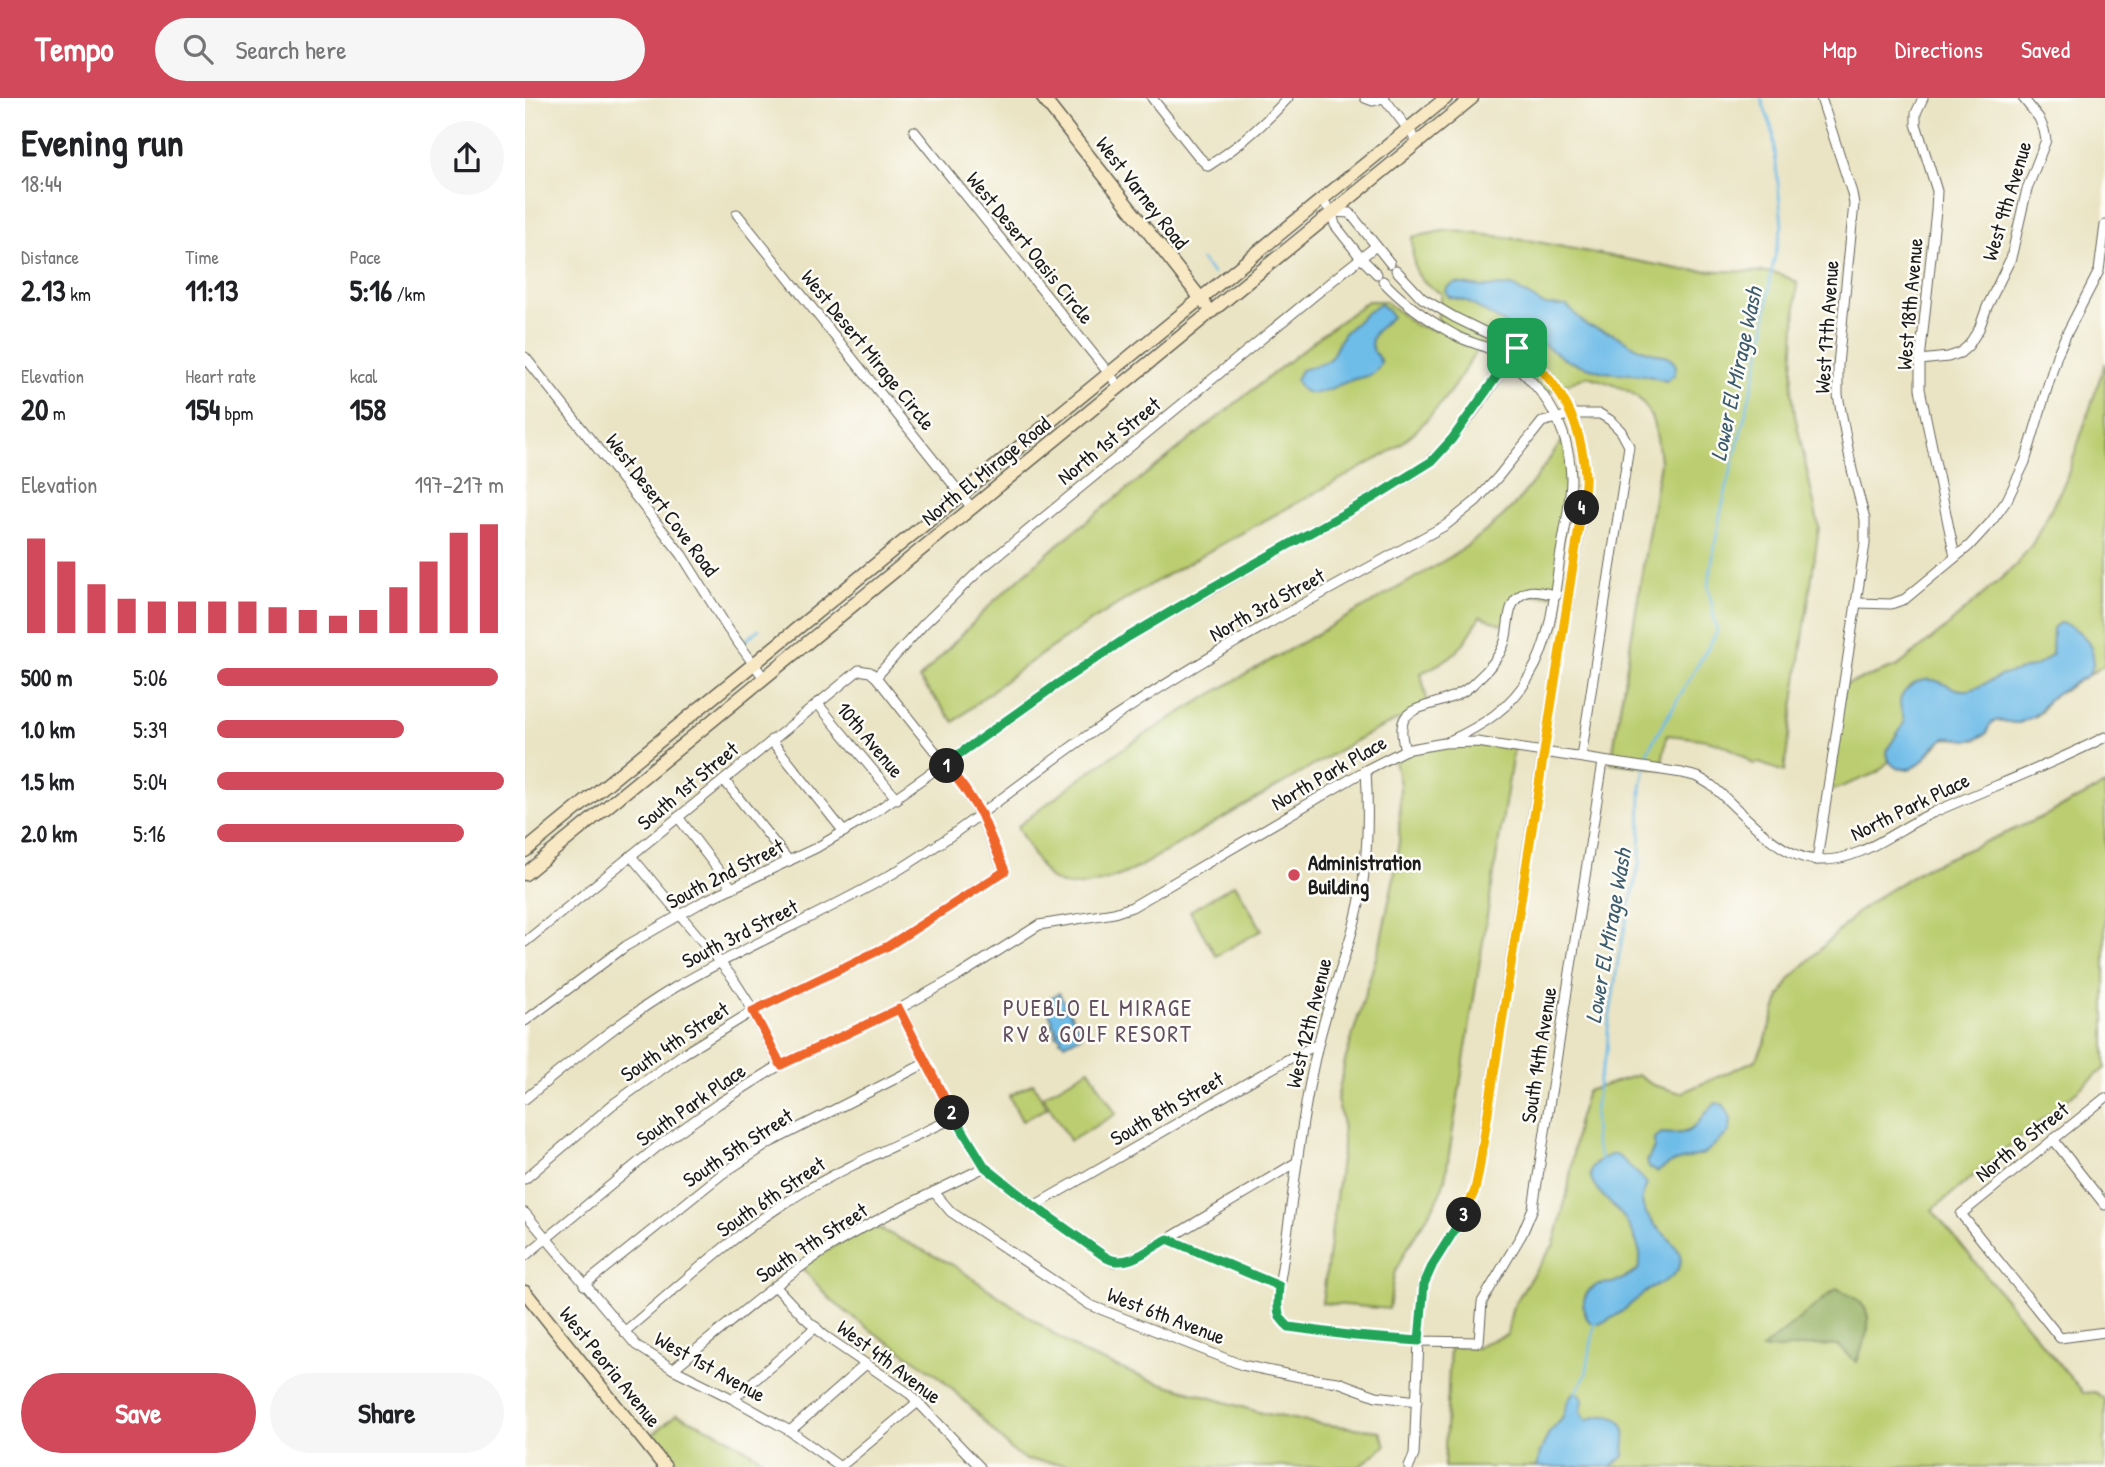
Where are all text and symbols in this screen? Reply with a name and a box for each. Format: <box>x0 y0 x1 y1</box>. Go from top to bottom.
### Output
search box <box>155 18 645 81</box>
text: Tempo <box>35 27 113 71</box>
icon: search <box>179 30 217 68</box>
text: Search here <box>235 32 347 67</box>
text: Map <box>1823 33 1857 65</box>
text: Directions <box>1895 33 1983 65</box>
text: Saved <box>2021 33 2070 65</box>
text: Evening run <box>21 116 184 168</box>
button: share <box>430 121 504 195</box>
street label: West Varney Road <box>1089 130 1196 255</box>
street label: West 9th Avenue <box>1975 138 2038 264</box>
street label: West Desert Oasis Circle <box>960 165 1101 330</box>
text: 18:44 <box>21 168 62 199</box>
street label: West 18th Avenue <box>1889 237 1930 371</box>
text: Distance <box>21 244 79 270</box>
text: Time <box>185 244 219 270</box>
text: Pace <box>350 244 381 270</box>
street label: West 17th Avenue <box>1807 259 1846 395</box>
street label: West Desert Mirage Circle <box>795 263 942 436</box>
text: 2.13 <box>21 270 66 310</box>
text: 11:13 <box>185 270 238 310</box>
text: 5:16 <box>350 270 392 310</box>
text: km <box>66 281 91 307</box>
text: /km <box>392 281 425 307</box>
water label: Lower El Mirage Wash <box>1702 283 1770 464</box>
pin <box>1487 318 1547 378</box>
icon: arrive <box>1498 329 1536 367</box>
text: Elevation <box>21 363 84 389</box>
text: Heart rate <box>185 363 256 389</box>
text: kcal <box>350 363 377 389</box>
text: 20 <box>21 389 48 429</box>
text: 154 <box>185 389 220 429</box>
text: 158 <box>350 389 386 429</box>
street label: North 1st Street <box>1051 389 1167 491</box>
text: m <box>48 400 66 426</box>
text: bpm <box>220 400 253 426</box>
street label: North El Mirage Road <box>915 409 1057 532</box>
street label: West Desert Cove Road <box>599 427 726 582</box>
text: Elevation <box>21 469 97 500</box>
text: 197–217 m <box>415 469 504 500</box>
pin: 4 <box>1565 490 1599 526</box>
text: 4 <box>1578 494 1585 520</box>
street label: North 3rd Street <box>1204 560 1330 648</box>
text: 500 m <box>21 662 72 693</box>
text: 5:06 <box>133 662 168 693</box>
street label: 10th Avenue <box>830 695 911 784</box>
text: 1.0 km <box>21 714 75 745</box>
text: 5:39 <box>133 714 167 745</box>
street label: North Park Place <box>1266 728 1392 817</box>
street label: South 1st Street <box>631 734 745 837</box>
pin: 1 <box>929 748 965 784</box>
text: 1 <box>943 752 950 778</box>
street label: North Park Place <box>1845 765 1974 848</box>
text: 1.5 km <box>21 766 74 797</box>
text: 5:04 <box>133 766 167 797</box>
text: 2.0 km <box>21 818 77 849</box>
text: 5:16 <box>133 818 166 849</box>
street label: South 2nd Street <box>661 831 789 916</box>
water label: Lower El Mirage Wash <box>1577 845 1639 1026</box>
place label: Administration Building <box>1308 848 1421 902</box>
marker: Administration Building <box>1286 867 1302 883</box>
street label: South 3rd Street <box>677 892 804 975</box>
street label: West 12th Avenue <box>1278 955 1339 1091</box>
street label: South 14th Avenue <box>1513 985 1564 1125</box>
district label: PUEBLO EL MIRAGE RV & GOLF RESORT <box>1003 992 1193 1049</box>
street label: South 4th Street <box>615 994 735 1089</box>
street label: South Park Place <box>630 1056 751 1153</box>
street label: South 8th Street <box>1105 1064 1229 1153</box>
street label: North B Street <box>1969 1094 2075 1188</box>
pin: 2 <box>935 1096 969 1130</box>
text: 2 <box>947 1099 956 1125</box>
street label: South 5th Street <box>677 1101 799 1194</box>
street label: South 6th Street <box>711 1149 831 1244</box>
street label: South 7th Street <box>750 1195 874 1289</box>
pin: 3 <box>1447 1198 1481 1232</box>
text: 3 <box>1459 1201 1468 1227</box>
street label: West 6th Avenue <box>1103 1280 1229 1351</box>
street label: West Peoria Avenue <box>553 1300 668 1433</box>
street label: West 4th Avenue <box>831 1313 947 1410</box>
street label: West 1st Avenue <box>650 1324 771 1409</box>
button: Save <box>21 1373 256 1453</box>
button: Share <box>270 1373 504 1453</box>

